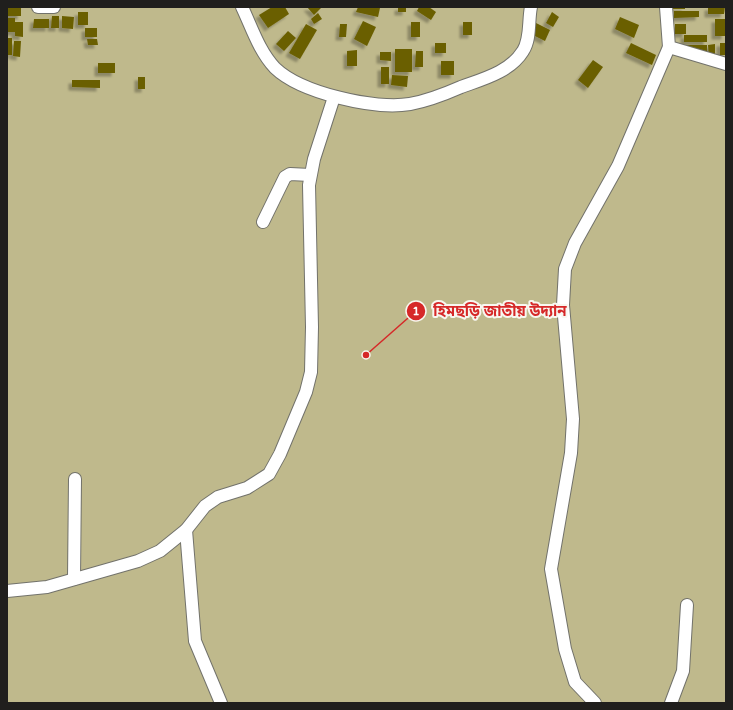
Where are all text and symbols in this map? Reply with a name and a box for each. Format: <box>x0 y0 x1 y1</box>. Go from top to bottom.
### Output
callout: হিমছড়ি জাতীয় উদ্যান <box>406 297 575 324</box>
text: হিমছড়ি জাতীয় উদ্যান <box>432 302 567 320</box>
text: 1 <box>412 304 420 318</box>

